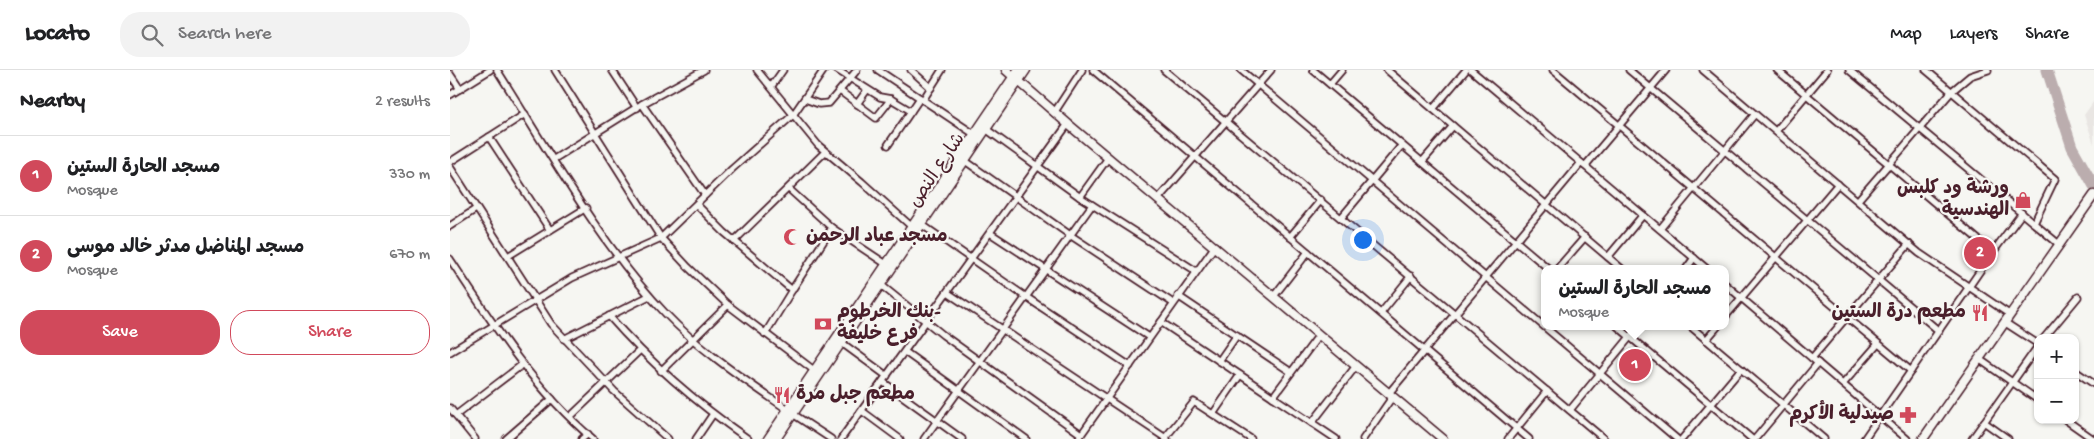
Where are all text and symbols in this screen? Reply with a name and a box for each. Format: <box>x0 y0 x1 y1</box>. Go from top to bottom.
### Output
search box <box>120 12 470 57</box>
text: Locato <box>25 20 90 49</box>
icon: search <box>138 21 166 49</box>
text: Search here <box>178 23 272 46</box>
text: Map <box>1890 24 1922 45</box>
text: Layers <box>1950 24 1997 45</box>
text: Share <box>2025 24 2069 45</box>
text: Nearby <box>20 90 85 115</box>
text: 2 results <box>375 93 430 112</box>
street label: شارع النص <box>905 129 971 213</box>
text: مسجد الحارة الستين <box>67 157 220 180</box>
text: 1 <box>33 166 39 185</box>
text: 330 m <box>389 166 430 185</box>
place label: ورشة ود كلبس الهندسية <box>1897 177 2009 223</box>
text: Mosque <box>67 182 118 201</box>
shop icon: ورشة ود كلبس الهندسية <box>2013 190 2033 210</box>
place label: مسجد عباد الرحمن <box>806 226 948 249</box>
mosque icon: مسجد عباد الرحمن <box>782 227 802 247</box>
your location <box>1350 227 1376 253</box>
pin: 2 <box>1964 234 1996 272</box>
text: مسجد المناضل مدثر خالد موسى <box>67 237 304 260</box>
text: 2 <box>32 246 40 265</box>
text: 670 m <box>389 246 430 265</box>
text: Mosque <box>67 262 118 281</box>
popup <box>1541 265 1729 330</box>
text: مسجد الحارة الستين <box>1558 279 1712 302</box>
place label: بنك الخرطوم- فرع خليفة <box>837 302 941 347</box>
place label: مطعم درة الستين <box>1831 302 1966 325</box>
restaurant icon: مطعم درة الستين <box>1970 303 1990 323</box>
text: Mosque <box>1558 304 1609 323</box>
button: Save <box>20 310 220 355</box>
button: Share <box>230 310 430 355</box>
bank icon: بنك الخرطوم- فرع خليفة <box>813 314 833 334</box>
map controls <box>2034 334 2079 424</box>
button: + <box>2034 334 2079 379</box>
pin: 1 <box>1619 346 1651 384</box>
button: − <box>2034 379 2079 424</box>
place label: مطعم جبل مرة <box>796 384 915 407</box>
restaurant icon: مطعم جبل مرة <box>772 385 792 405</box>
place label: صيدلية الأكرم <box>1789 400 1894 427</box>
pharmacy icon: صيدلية الأكرم <box>1898 405 1918 425</box>

